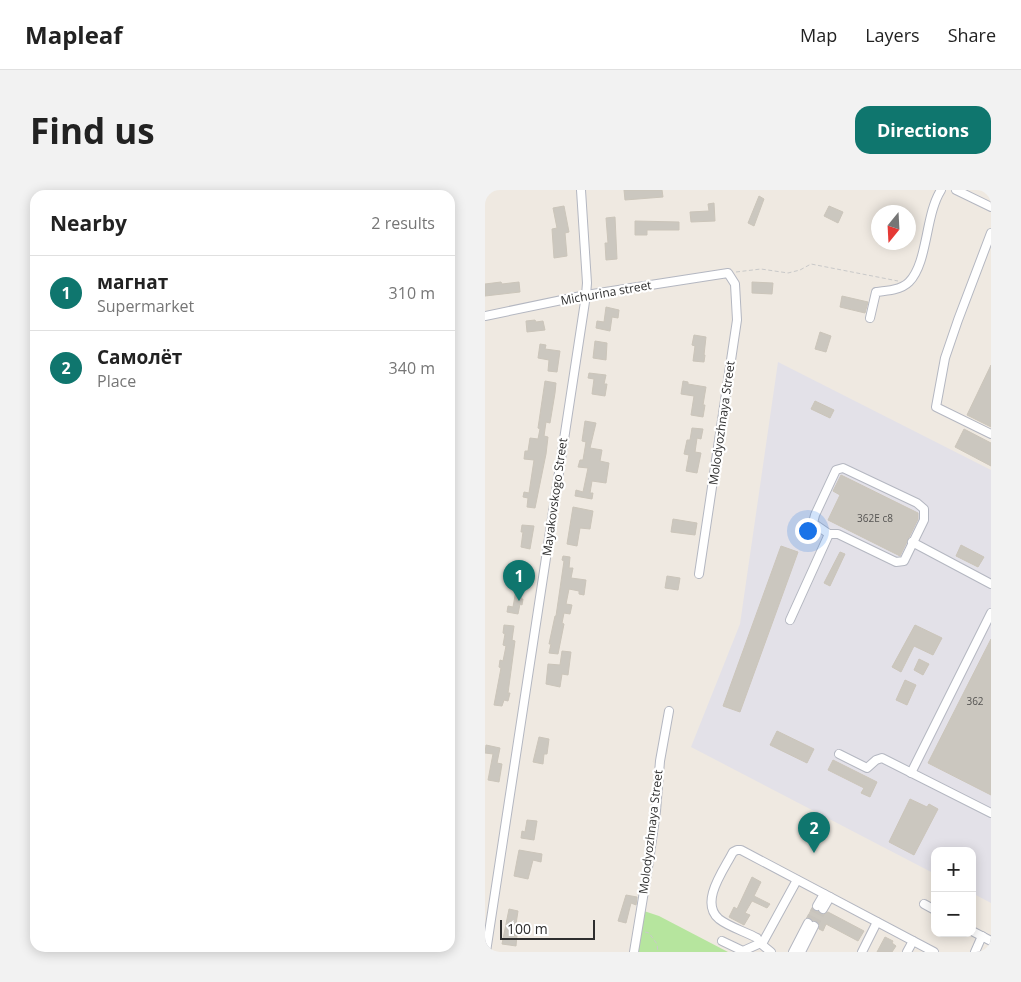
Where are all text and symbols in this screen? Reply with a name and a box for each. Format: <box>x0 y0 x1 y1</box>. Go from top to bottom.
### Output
text: Mapleaf <box>25 18 123 51</box>
text: Map <box>800 23 837 47</box>
text: Layers <box>865 23 920 47</box>
text: Share <box>948 23 996 47</box>
button: Directions <box>855 106 991 154</box>
text: Find us <box>30 107 155 154</box>
north arrow <box>871 205 916 250</box>
text: Nearby <box>50 209 127 237</box>
text: 2 results <box>371 212 435 234</box>
text: магнат <box>97 269 168 295</box>
street label: Michurina street <box>559 276 653 309</box>
text: 1 <box>61 282 71 304</box>
text: 310 m <box>389 282 435 304</box>
text: Supermarket <box>97 295 194 317</box>
text: Самолёт <box>97 344 182 370</box>
text: 2 <box>61 357 71 379</box>
text: 340 m <box>389 357 435 379</box>
street label: Molodyozhnaya Street <box>704 360 739 486</box>
text: Place <box>97 370 136 392</box>
street label: Mayakovskogo Street <box>538 437 571 557</box>
house number: 362Е с8 <box>857 511 893 525</box>
your location <box>795 518 821 544</box>
pin: 1 <box>503 560 535 601</box>
house number: 362 <box>966 694 984 708</box>
street label: Molodyozhnaya Street <box>634 769 667 895</box>
pin: 2 <box>798 812 830 853</box>
map controls <box>931 847 976 937</box>
button: + <box>931 847 976 892</box>
button: − <box>931 892 976 937</box>
scale bar <box>500 917 595 940</box>
text: 100 m <box>507 919 548 938</box>

